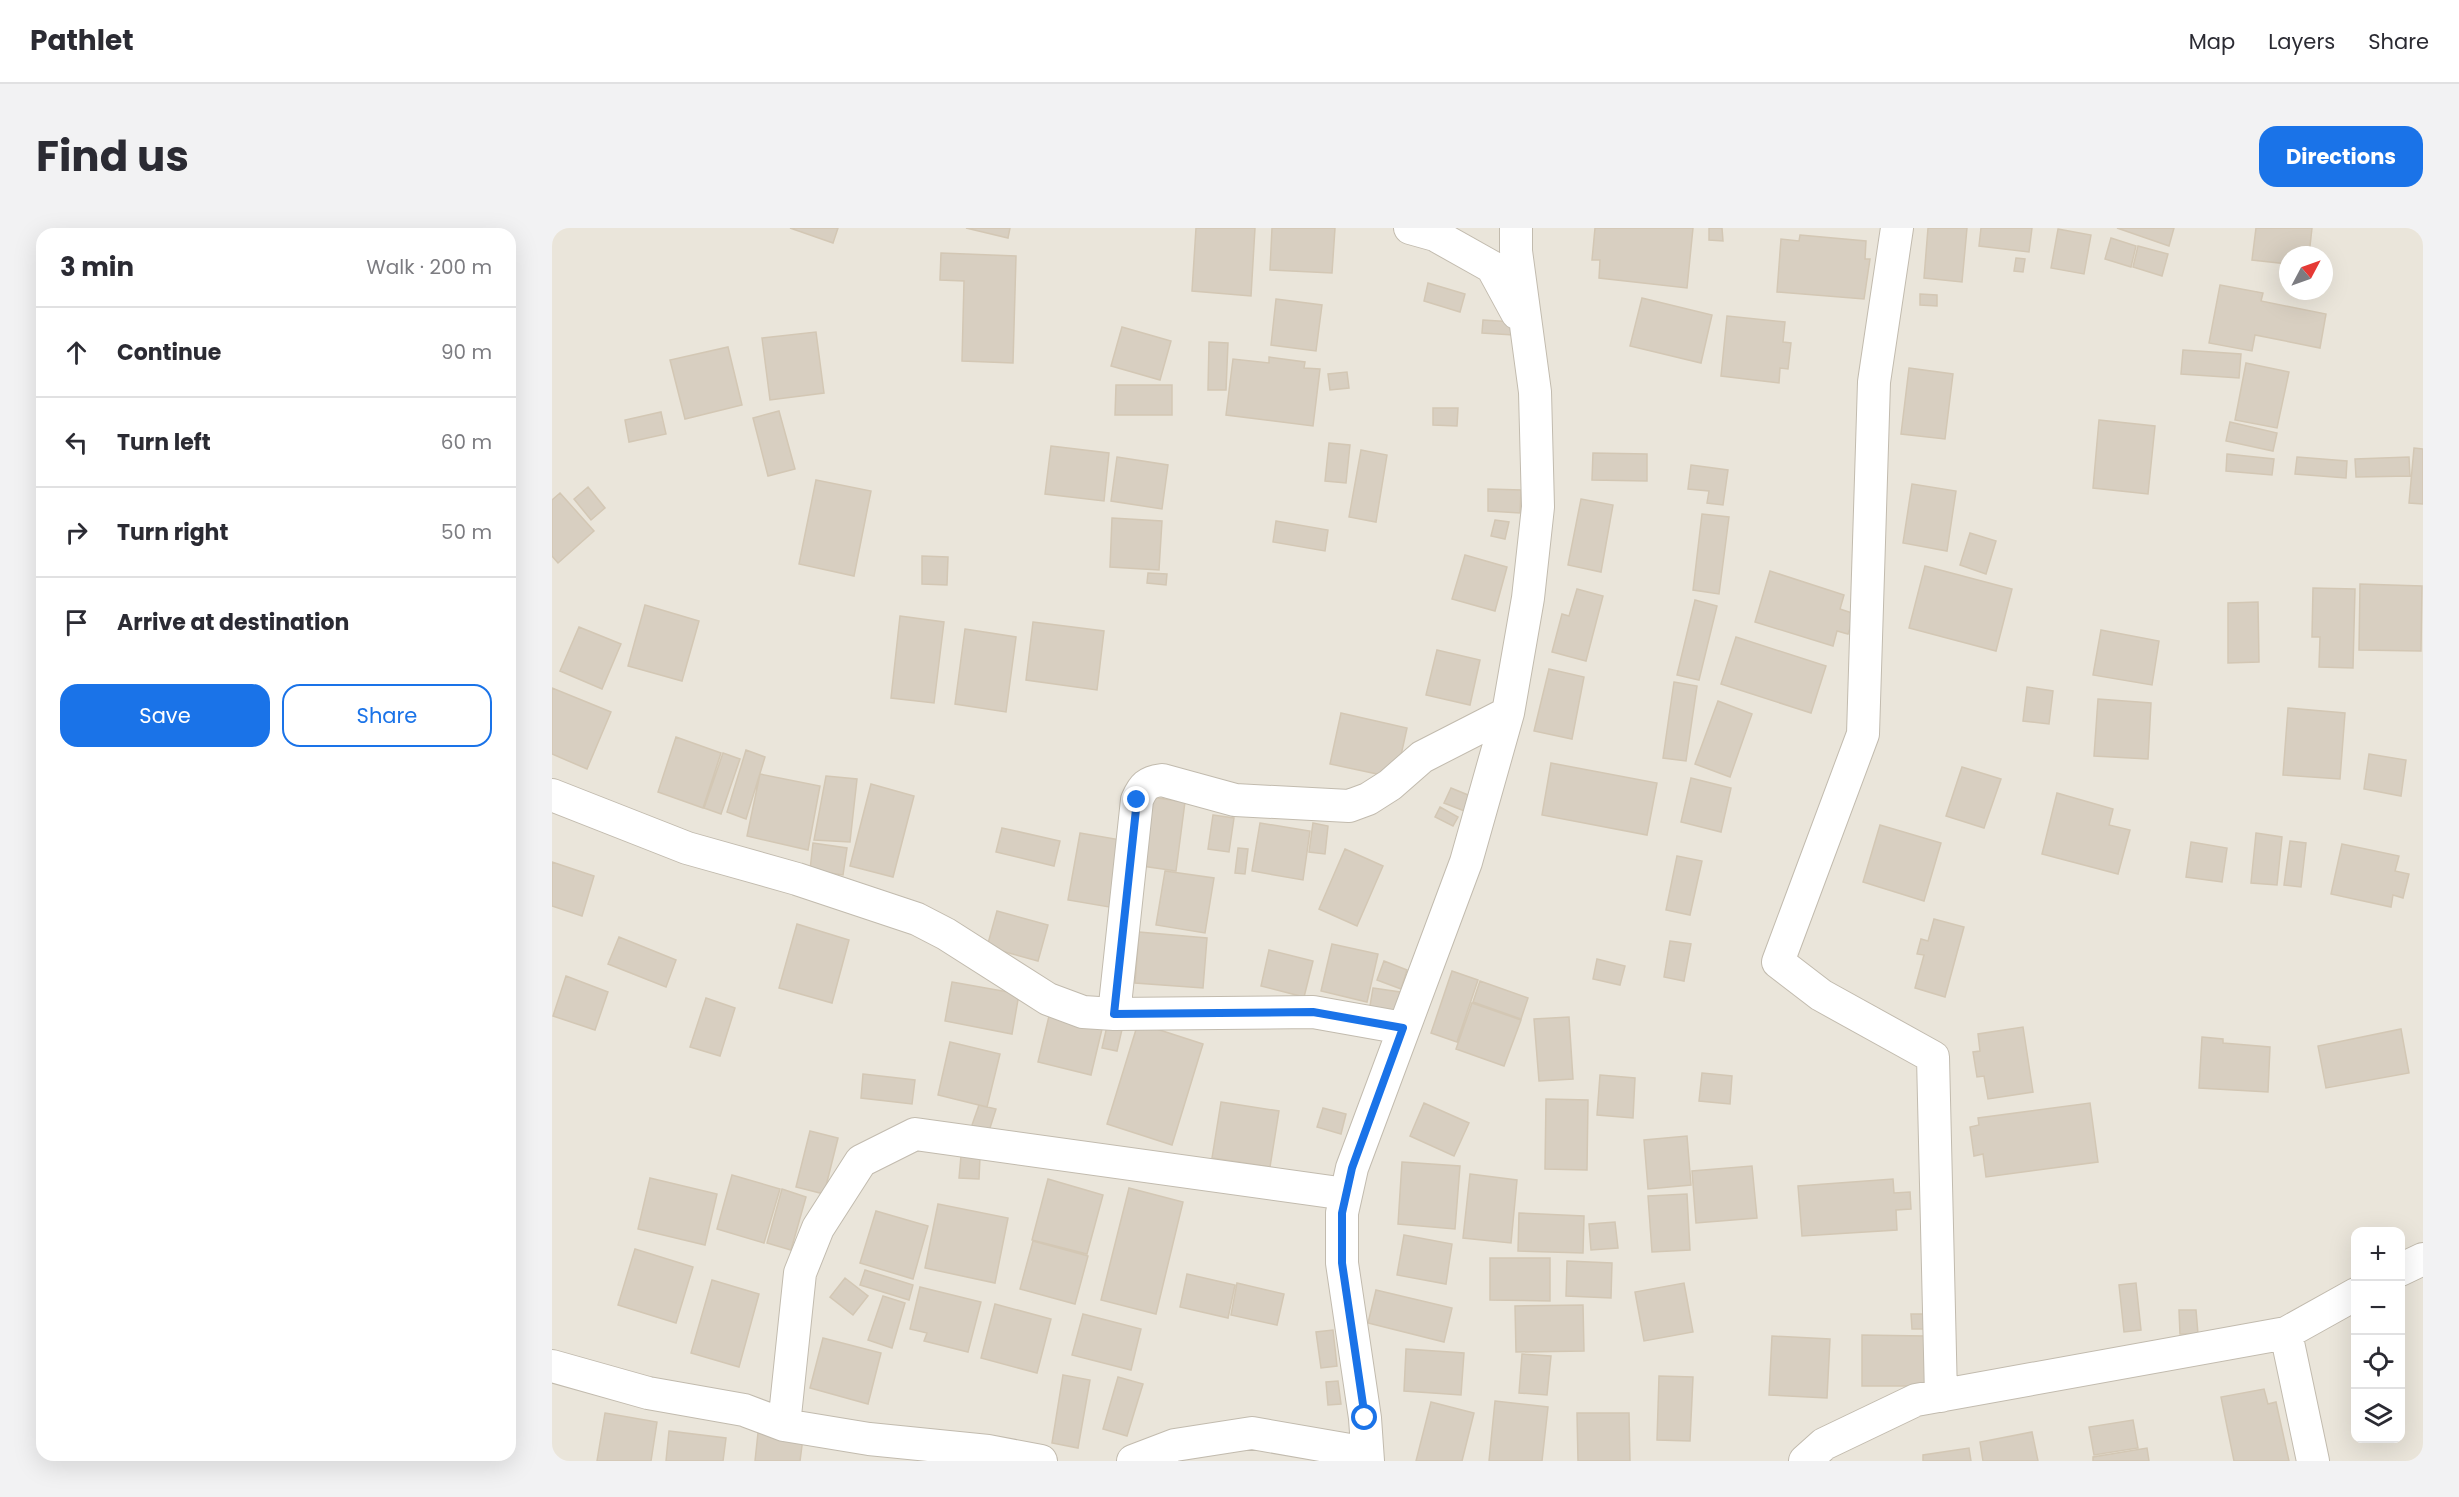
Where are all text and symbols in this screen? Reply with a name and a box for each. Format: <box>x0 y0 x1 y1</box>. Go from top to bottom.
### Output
text: Pathlet <box>30 21 134 60</box>
text: Map <box>2189 27 2235 56</box>
text: Layers <box>2268 27 2335 56</box>
text: Share <box>2368 27 2429 56</box>
button: Directions <box>2259 126 2423 187</box>
text: Find us <box>36 127 189 186</box>
north arrow <box>2279 246 2333 300</box>
text: 3 min <box>60 249 134 285</box>
text: Walk · 200 m <box>366 253 492 281</box>
icon: ahead <box>60 336 93 369</box>
text: Continue <box>117 337 221 368</box>
text: 90 m <box>441 338 492 366</box>
icon: left <box>60 426 93 459</box>
text: Turn left <box>117 427 211 458</box>
text: 60 m <box>441 428 492 456</box>
icon: right <box>60 516 93 549</box>
text: Turn right <box>117 517 228 548</box>
text: 50 m <box>441 518 492 546</box>
icon: arrive <box>60 606 93 639</box>
text: Arrive at destination <box>117 607 349 638</box>
button: Save <box>60 684 270 747</box>
button: Share <box>282 684 492 747</box>
route end <box>1123 786 1149 812</box>
map controls <box>2351 1227 2405 1443</box>
button: + <box>2351 1227 2405 1281</box>
button: − <box>2351 1281 2405 1335</box>
button: locate <box>2351 1335 2405 1389</box>
button: layers <box>2351 1389 2405 1443</box>
route start <box>1351 1404 1377 1430</box>

